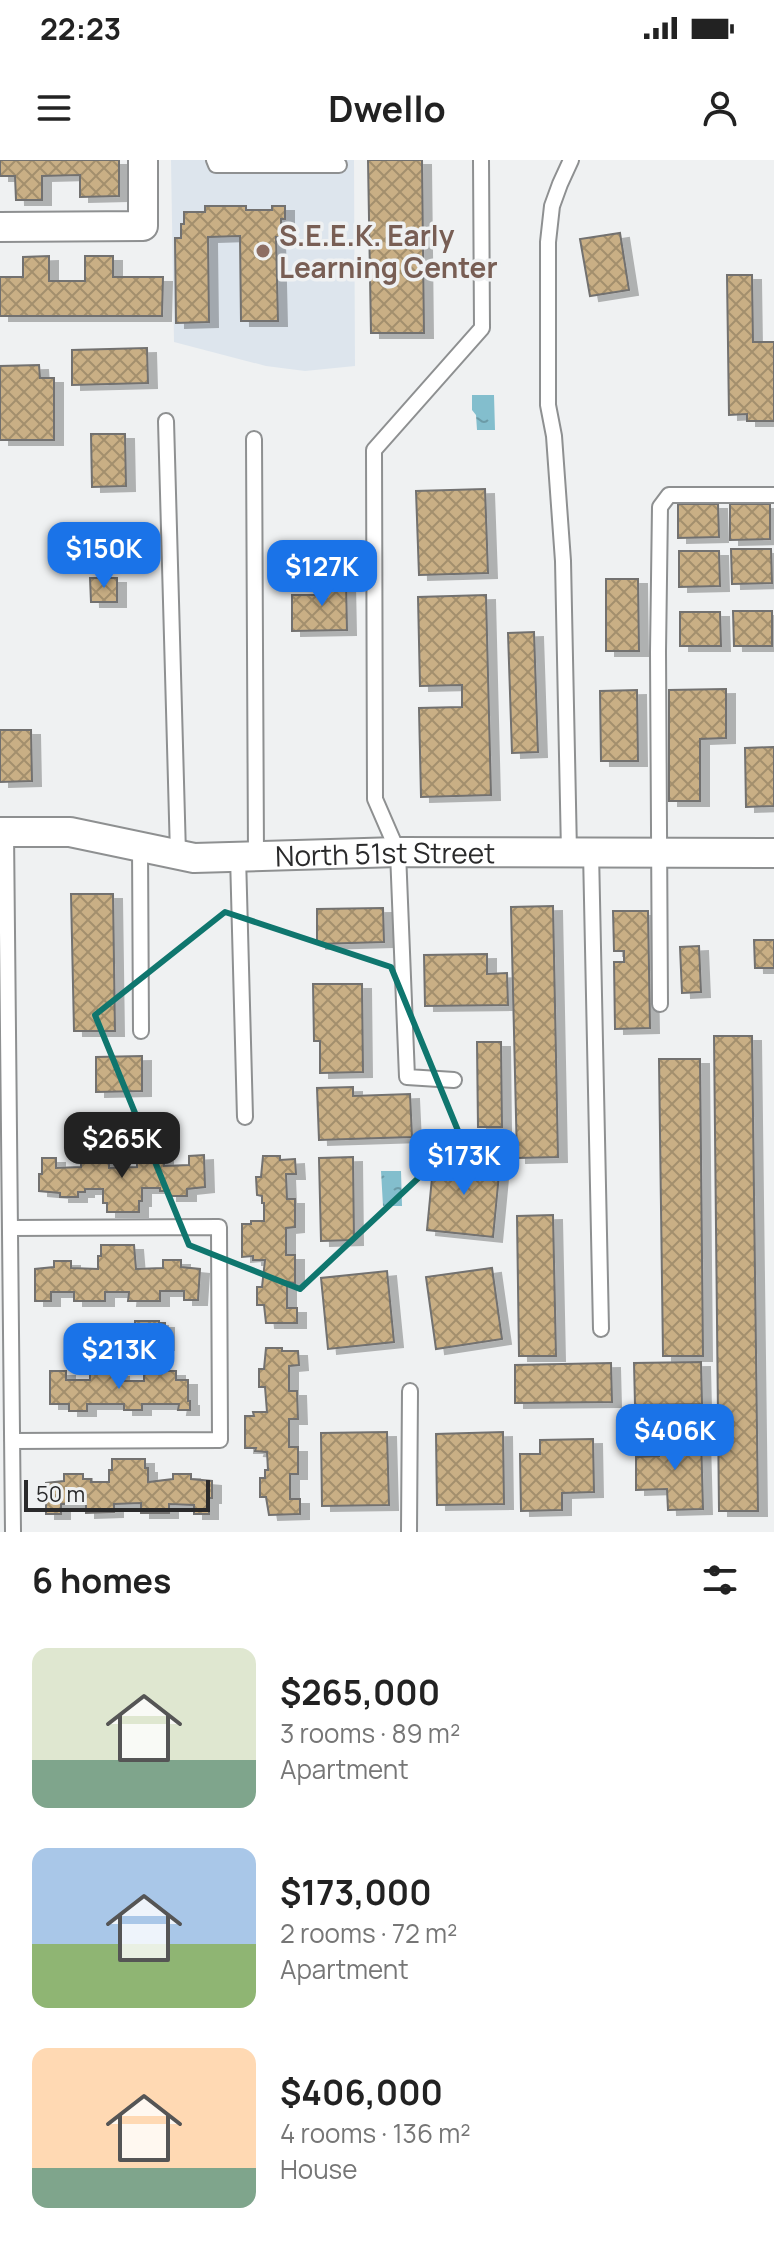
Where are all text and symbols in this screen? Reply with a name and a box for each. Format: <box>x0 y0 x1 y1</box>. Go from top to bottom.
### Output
text: 22:23 <box>40 8 121 49</box>
text: Dwello <box>328 84 446 133</box>
icon: menu <box>32 86 76 130</box>
icon: person <box>698 86 742 130</box>
place label: S.E.E.K. Early Learning Center <box>279 216 498 286</box>
marker: S.E.E.K. Early Learning Center <box>254 242 272 260</box>
pin: $150K <box>48 522 160 590</box>
text: $150K <box>66 530 142 566</box>
pin: $127K <box>266 540 378 608</box>
text: $127K <box>285 548 359 584</box>
street label: North 51st Street <box>275 833 495 875</box>
pin: $265K <box>66 1112 178 1180</box>
text: $265K <box>82 1120 162 1156</box>
pin: $173K <box>408 1129 520 1197</box>
text: $173K <box>427 1137 501 1173</box>
pin: $213K <box>63 1323 175 1391</box>
text: $213K <box>81 1331 157 1367</box>
pin: $406K <box>619 1404 731 1472</box>
text: $406K <box>634 1412 716 1448</box>
scale bar <box>24 1476 210 1512</box>
text: 50 m <box>36 1479 85 1509</box>
text: 6 homes <box>32 1557 171 1603</box>
icon: filters <box>698 1558 742 1602</box>
text: $265,000 <box>280 1669 440 1715</box>
icon: home <box>96 1680 192 1776</box>
text: 3 rooms · 89 m² <box>280 1715 460 1751</box>
text: Apartment <box>280 1751 409 1787</box>
text: $173,000 <box>280 1869 432 1915</box>
icon: home <box>96 1880 192 1976</box>
text: 2 rooms · 72 m² <box>280 1915 457 1951</box>
text: Apartment <box>280 1951 409 1987</box>
text: $406,000 <box>280 2069 443 2115</box>
icon: home <box>96 2080 192 2176</box>
text: 4 rooms · 136 m² <box>280 2115 471 2151</box>
text: House <box>280 2151 357 2187</box>

